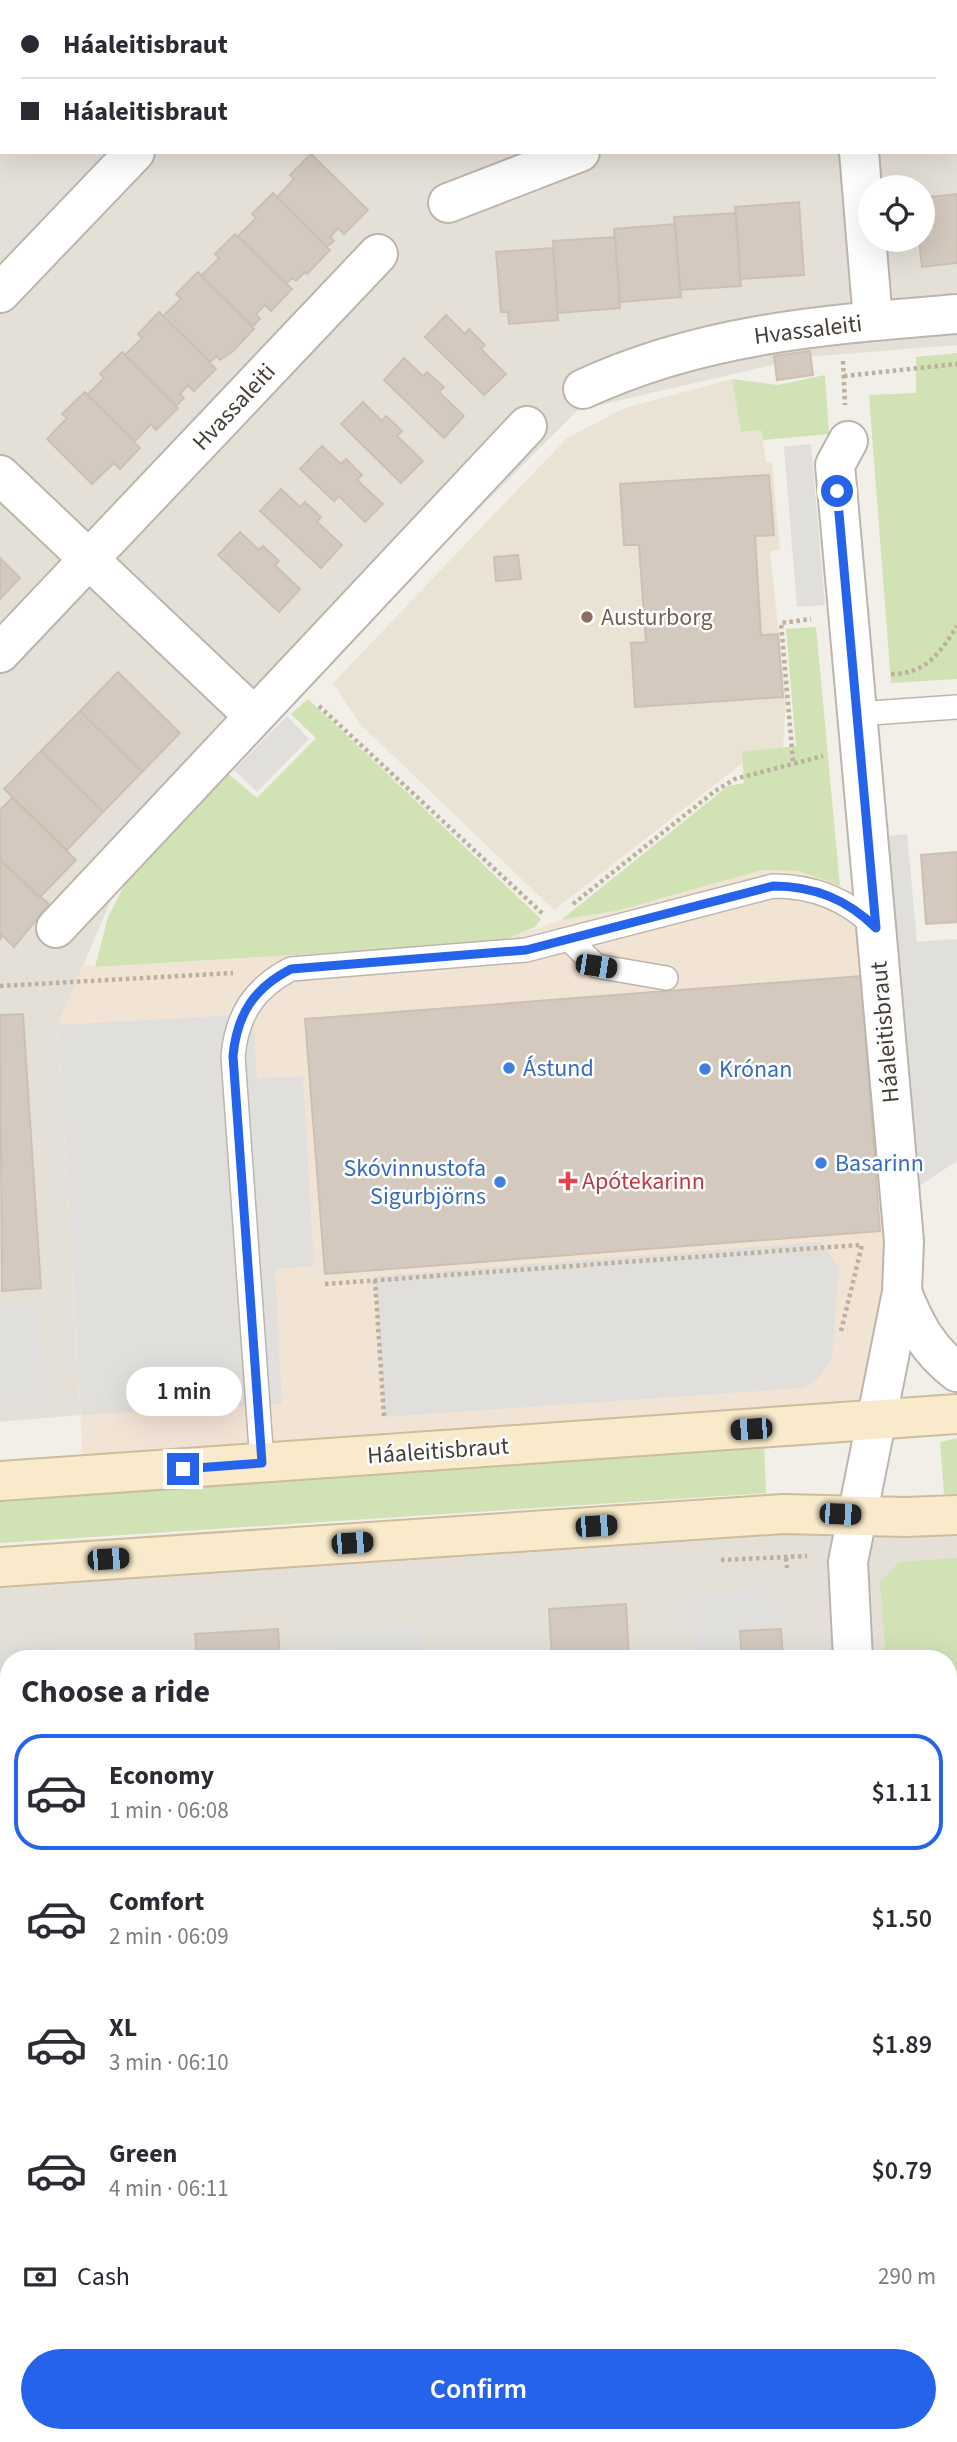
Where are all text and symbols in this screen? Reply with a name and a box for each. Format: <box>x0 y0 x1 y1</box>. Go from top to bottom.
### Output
text: Háaleitisbraut <box>63 26 228 63</box>
text: Háaleitisbraut <box>63 93 228 130</box>
map controls <box>858 175 935 252</box>
button: locate <box>858 175 935 252</box>
street label: Hvassaleiti <box>752 306 864 354</box>
street label: Hvassaleiti <box>184 355 284 459</box>
route start <box>821 475 853 507</box>
place label: Austurborg <box>601 600 712 635</box>
marker: Austurborg <box>579 609 595 625</box>
car <box>574 952 619 980</box>
street label: Háaleitisbraut <box>861 960 909 1104</box>
place label: Ástund <box>523 1051 594 1086</box>
place label: Krónan <box>719 1052 792 1087</box>
marker: Ástund <box>501 1060 517 1076</box>
marker: Krónan <box>697 1061 713 1077</box>
place label: Basarinn <box>835 1146 924 1181</box>
place label: Skóvinnustofa Sigurbjörns <box>343 1151 486 1214</box>
marker: Basarinn <box>813 1155 829 1171</box>
place label: Apótekarinn <box>582 1164 705 1199</box>
marker: Apótekarinn <box>560 1173 576 1189</box>
marker: Skóvinnustofa Sigurbjörns <box>492 1174 508 1190</box>
callout: 1 min <box>125 1368 241 1416</box>
text: 1 min <box>157 1375 211 1408</box>
car <box>730 1417 773 1441</box>
street label: Háaleitisbraut <box>366 1429 510 1473</box>
route end <box>167 1453 199 1485</box>
car <box>819 1503 862 1525</box>
car <box>575 1514 618 1538</box>
car <box>331 1531 374 1555</box>
car <box>87 1547 130 1571</box>
text: Choose a ride <box>21 1669 210 1715</box>
text: Economy <box>109 1757 214 1794</box>
icon: car <box>25 1761 88 1824</box>
text: $1.11 <box>871 1774 932 1811</box>
text: 1 min · 06:08 <box>109 1794 229 1827</box>
text: Comfort <box>109 1883 204 1920</box>
icon: car <box>25 1887 88 1950</box>
text: $1.50 <box>871 1900 932 1937</box>
text: 2 min · 06:09 <box>109 1920 229 1953</box>
text: XL <box>109 2009 137 2046</box>
icon: car <box>25 2013 88 2076</box>
text: $1.89 <box>871 2026 932 2063</box>
text: 3 min · 06:10 <box>109 2046 229 2079</box>
text: Green <box>109 2135 177 2172</box>
icon: car <box>25 2139 88 2202</box>
text: $0.79 <box>871 2152 932 2189</box>
text: 4 min · 06:11 <box>109 2172 229 2205</box>
icon: cash <box>21 2258 59 2296</box>
text: Cash <box>77 2258 130 2295</box>
text: 290 m <box>878 2260 936 2293</box>
button: Confirm <box>21 2349 936 2429</box>

